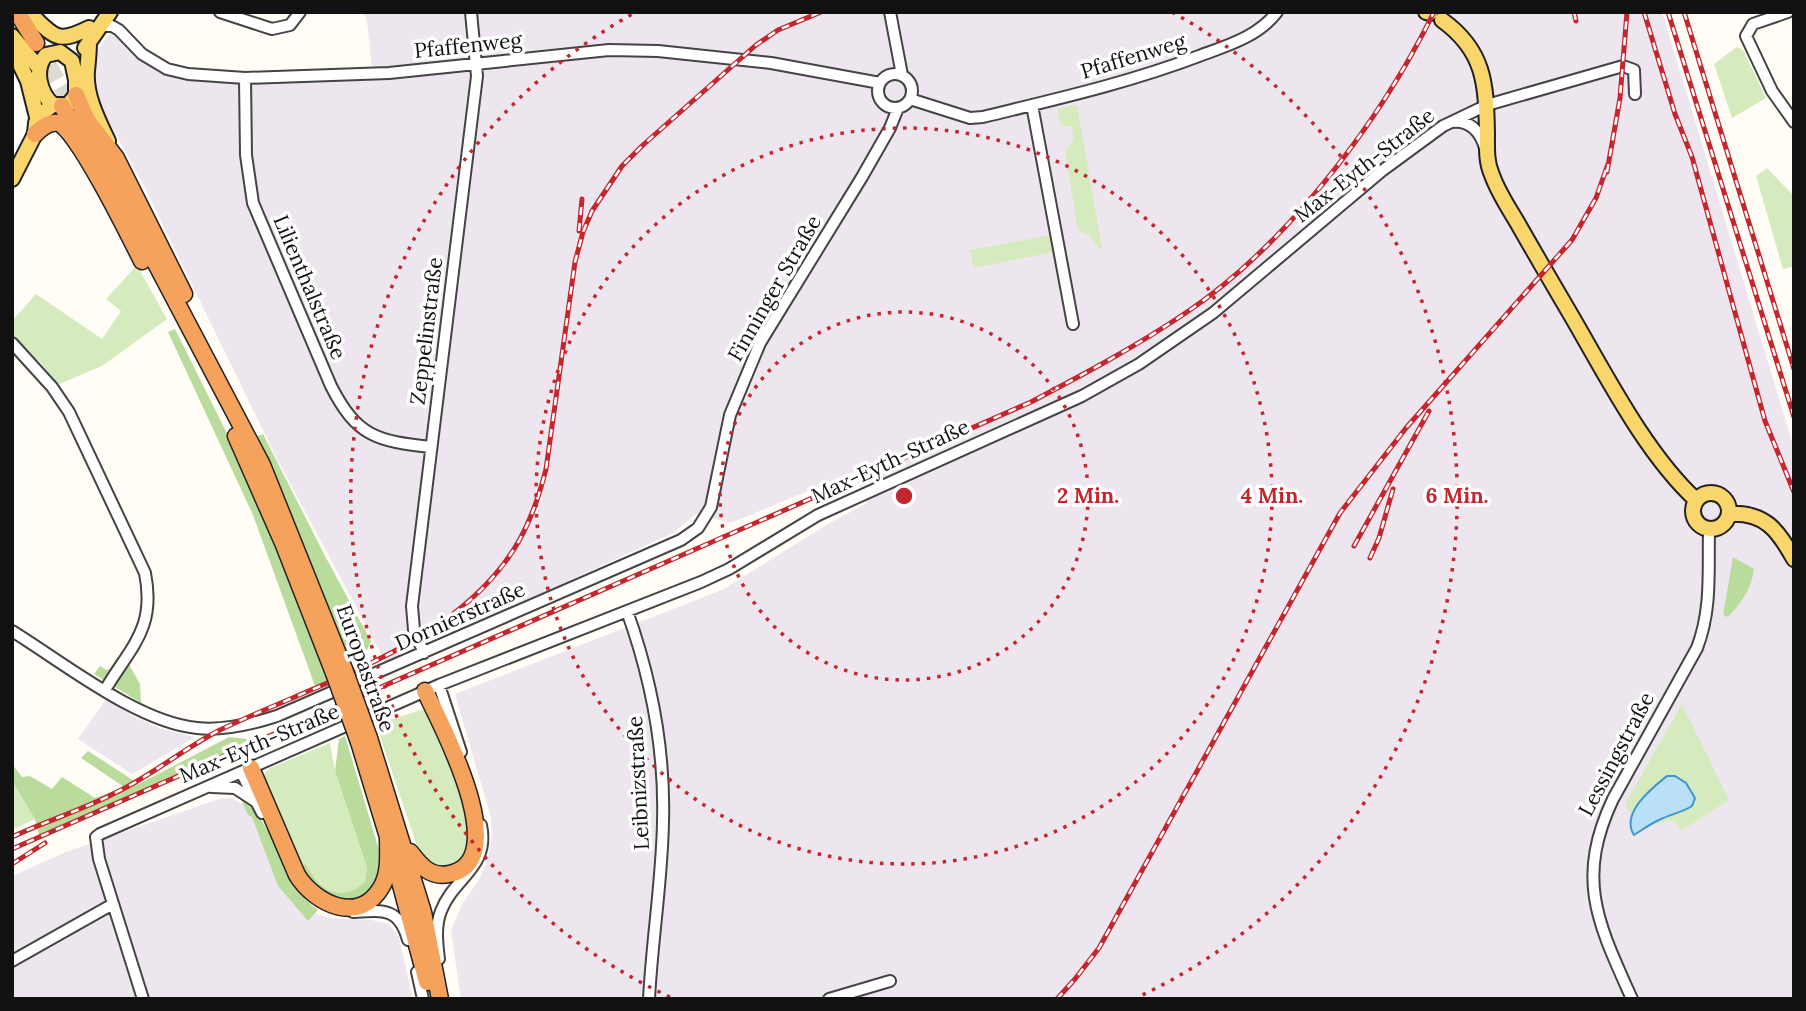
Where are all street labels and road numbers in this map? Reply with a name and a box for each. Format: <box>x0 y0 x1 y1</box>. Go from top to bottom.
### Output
street label: Pfaffenweg <box>413 26 524 64</box>
street label: Pfaffenweg <box>1077 27 1189 85</box>
street label: Max-Eyth-Straße <box>1288 102 1440 228</box>
street label: Finninger Straße <box>721 210 827 366</box>
street label: Lilienthalstraße <box>267 211 353 363</box>
street label: Zeppelinstraße <box>404 256 448 406</box>
street label: Max-Eyth-Straße <box>807 413 973 509</box>
street label: Dornierstraße <box>391 575 529 657</box>
street label: Europastraße <box>331 601 401 735</box>
street label: Lessingstraße <box>1572 687 1660 821</box>
street label: Max-Eyth-Straße <box>175 697 343 789</box>
street label: Leibnizstraße <box>621 715 655 851</box>

